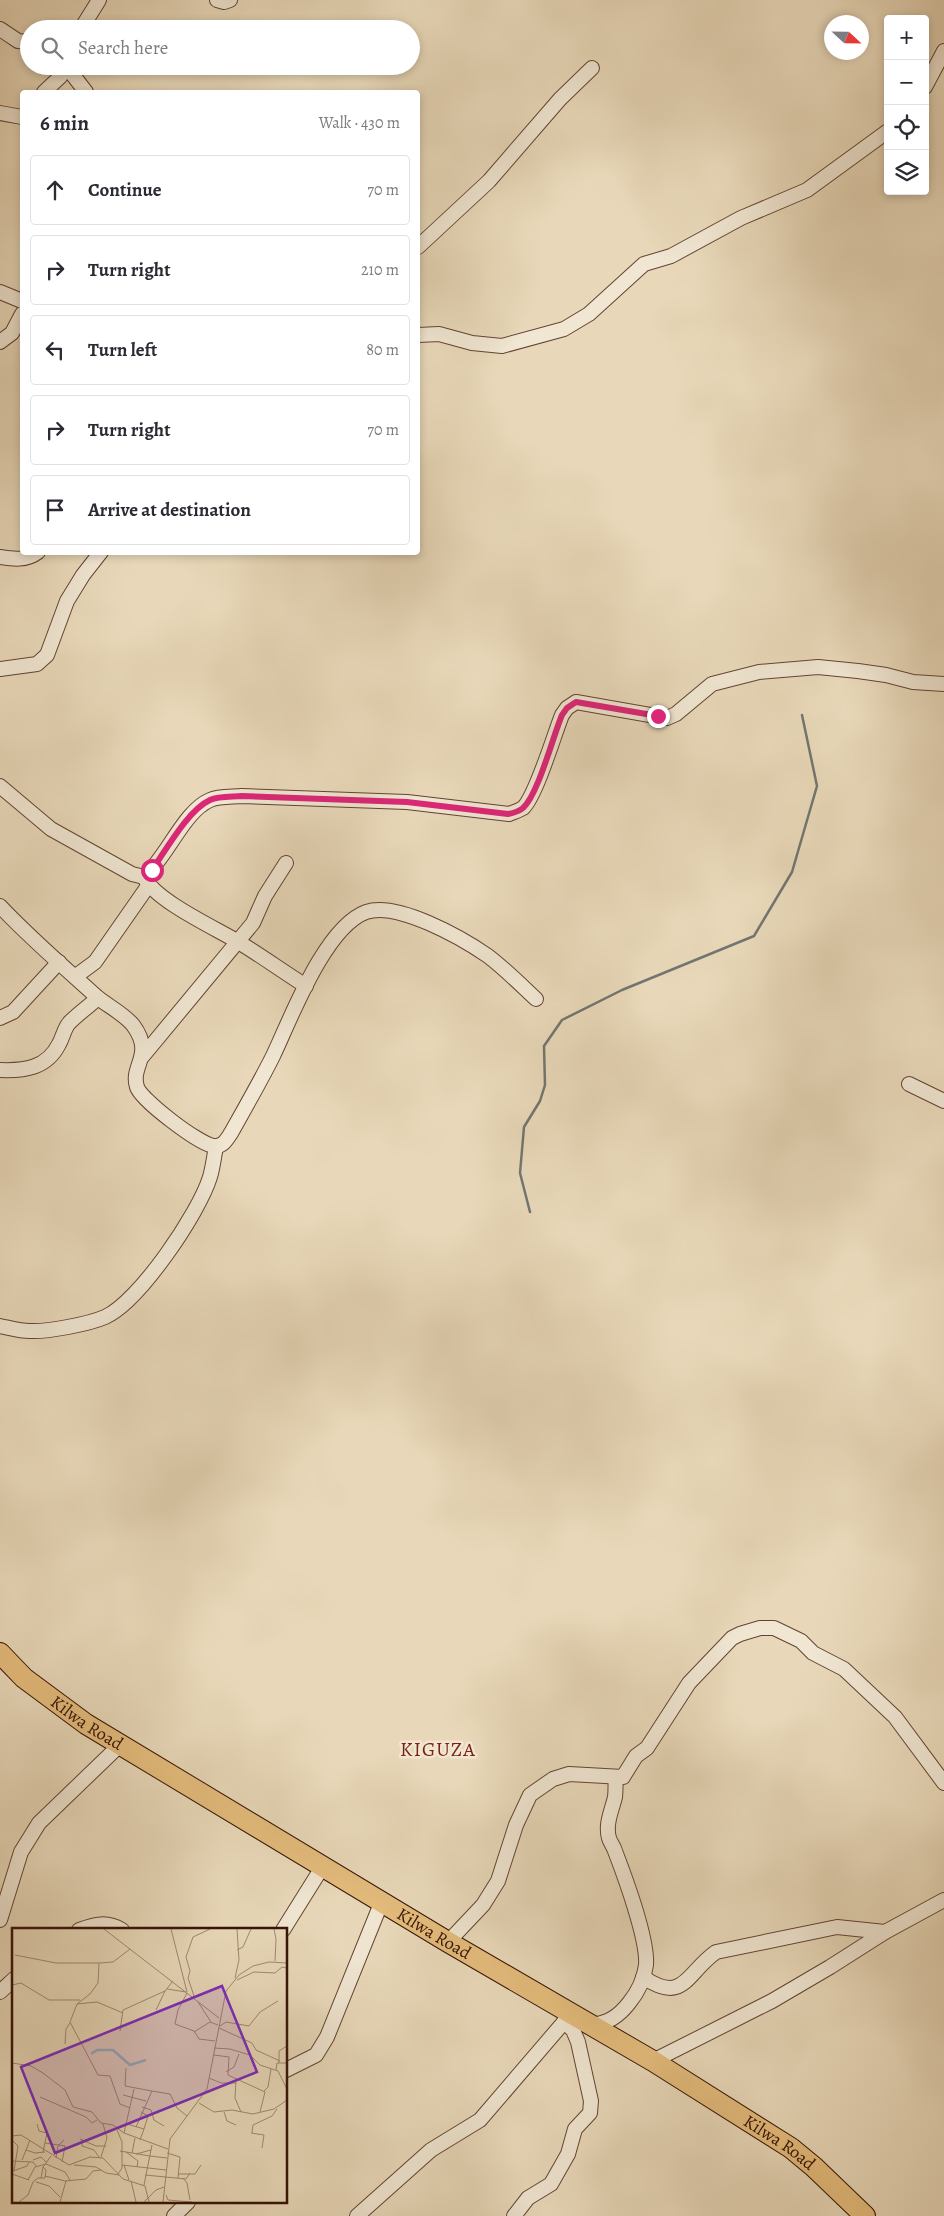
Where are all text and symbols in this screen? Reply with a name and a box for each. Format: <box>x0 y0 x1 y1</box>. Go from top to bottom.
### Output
north arrow <box>824 15 869 60</box>
map controls <box>884 15 929 195</box>
button: + <box>884 15 929 60</box>
search box <box>20 20 420 75</box>
icon: search <box>38 34 66 62</box>
text: Search here <box>78 35 168 61</box>
button: − <box>884 60 929 105</box>
button: locate <box>884 105 929 150</box>
text: 6 min <box>40 109 89 137</box>
text: Walk · 430 m <box>319 112 400 134</box>
button: layers <box>884 150 929 195</box>
icon: ahead <box>41 176 69 204</box>
text: Continue <box>88 177 162 203</box>
text: 70 m <box>367 179 399 201</box>
icon: right <box>41 256 69 284</box>
text: Turn right <box>88 257 170 283</box>
text: 210 m <box>361 259 399 281</box>
icon: left <box>41 336 69 364</box>
text: Turn left <box>88 337 157 363</box>
text: 80 m <box>366 339 399 361</box>
icon: right <box>41 416 69 444</box>
text: Turn right <box>88 417 170 443</box>
text: 70 m <box>367 419 399 441</box>
icon: arrive <box>41 496 69 524</box>
text: Arrive at destination <box>88 497 251 523</box>
route end <box>647 705 670 728</box>
route start <box>141 859 164 882</box>
street label: Kilwa Road <box>46 1690 128 1756</box>
district label: KIGUZA <box>400 1736 476 1763</box>
street label: Kilwa Road <box>392 1902 476 1965</box>
inset map <box>12 1928 288 2204</box>
street label: Kilwa Road <box>739 2109 821 2176</box>

